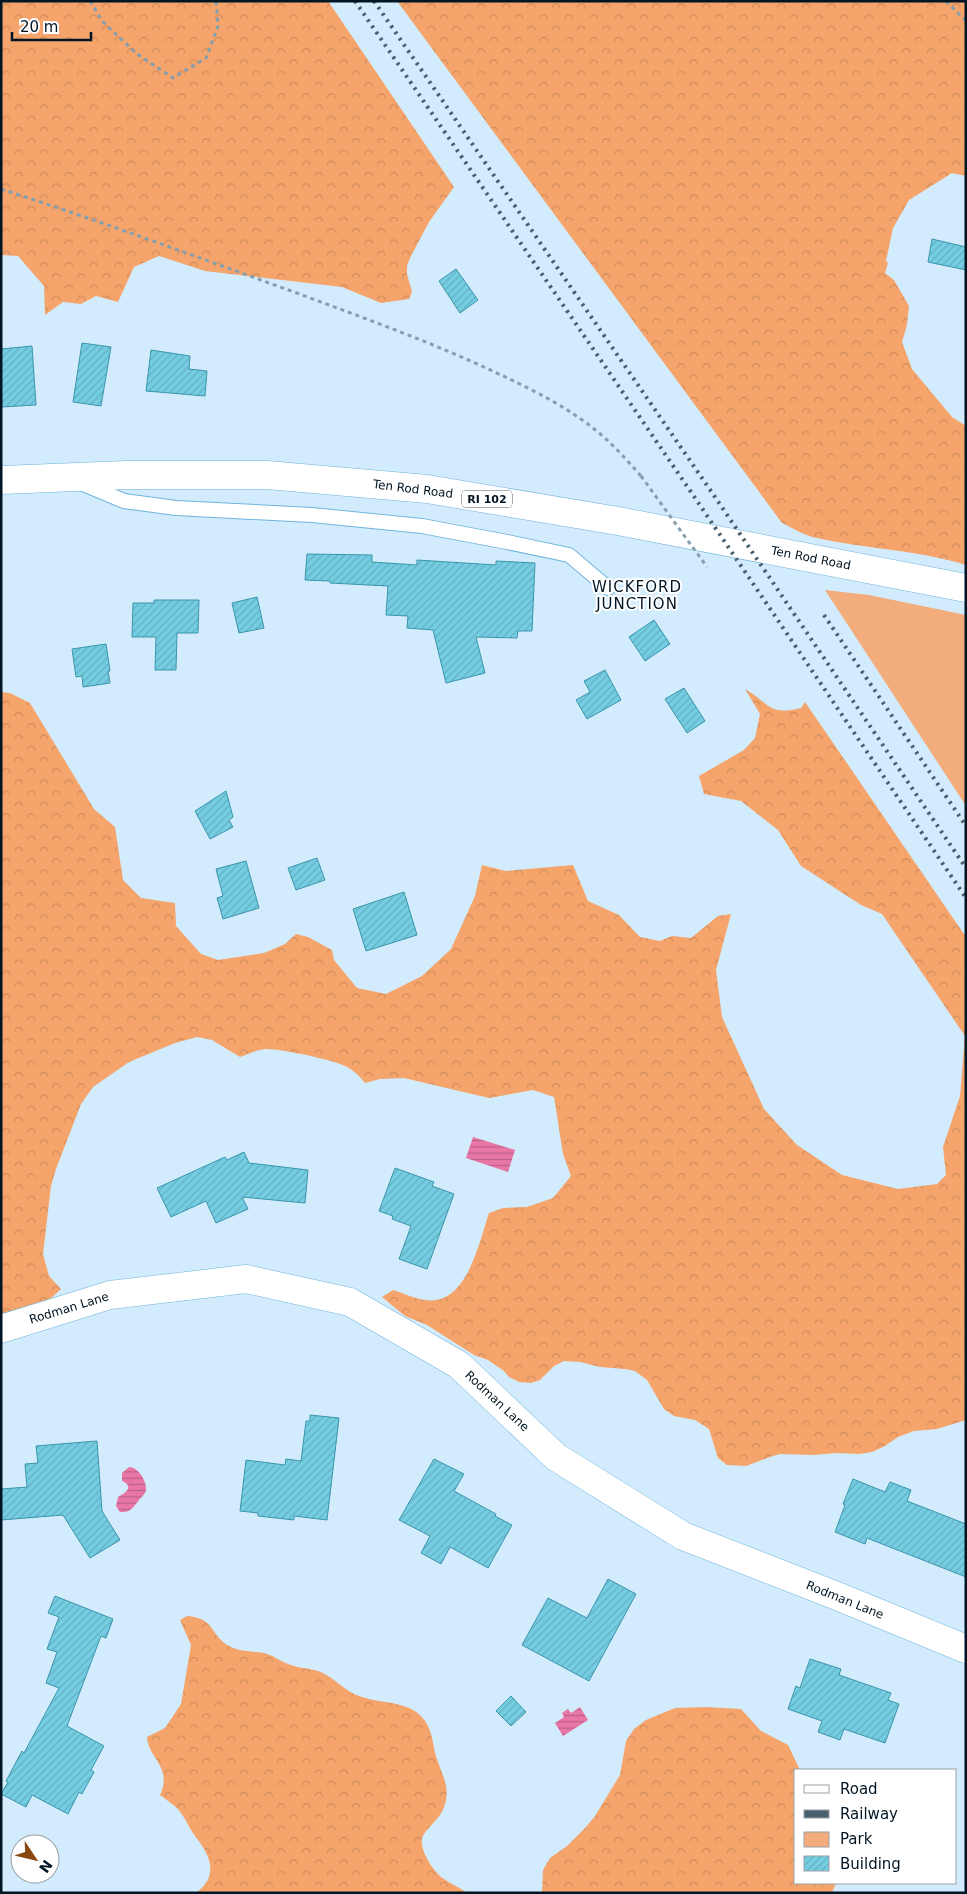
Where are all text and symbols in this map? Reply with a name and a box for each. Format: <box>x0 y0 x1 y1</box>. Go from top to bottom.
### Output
scale bar <box>12 10 91 42</box>
text: 20 m <box>20 18 58 36</box>
street label: Ten Rod Road <box>371 477 454 501</box>
road number: RI 102 <box>462 490 512 508</box>
street label: Ten Rod Road <box>769 543 852 573</box>
district label: WICKFORD JUNCTION <box>592 578 682 613</box>
street label: Rodman Lane <box>28 1289 110 1327</box>
street label: Rodman Lane <box>462 1368 532 1434</box>
street label: Rodman Lane <box>804 1578 886 1622</box>
legend <box>794 1769 957 1884</box>
text: Road <box>840 1780 878 1798</box>
text: Railway <box>840 1805 898 1823</box>
text: Park <box>840 1830 873 1848</box>
north arrow <box>10 1834 60 1884</box>
text: Building <box>840 1855 901 1873</box>
text: N <box>36 1857 56 1876</box>

